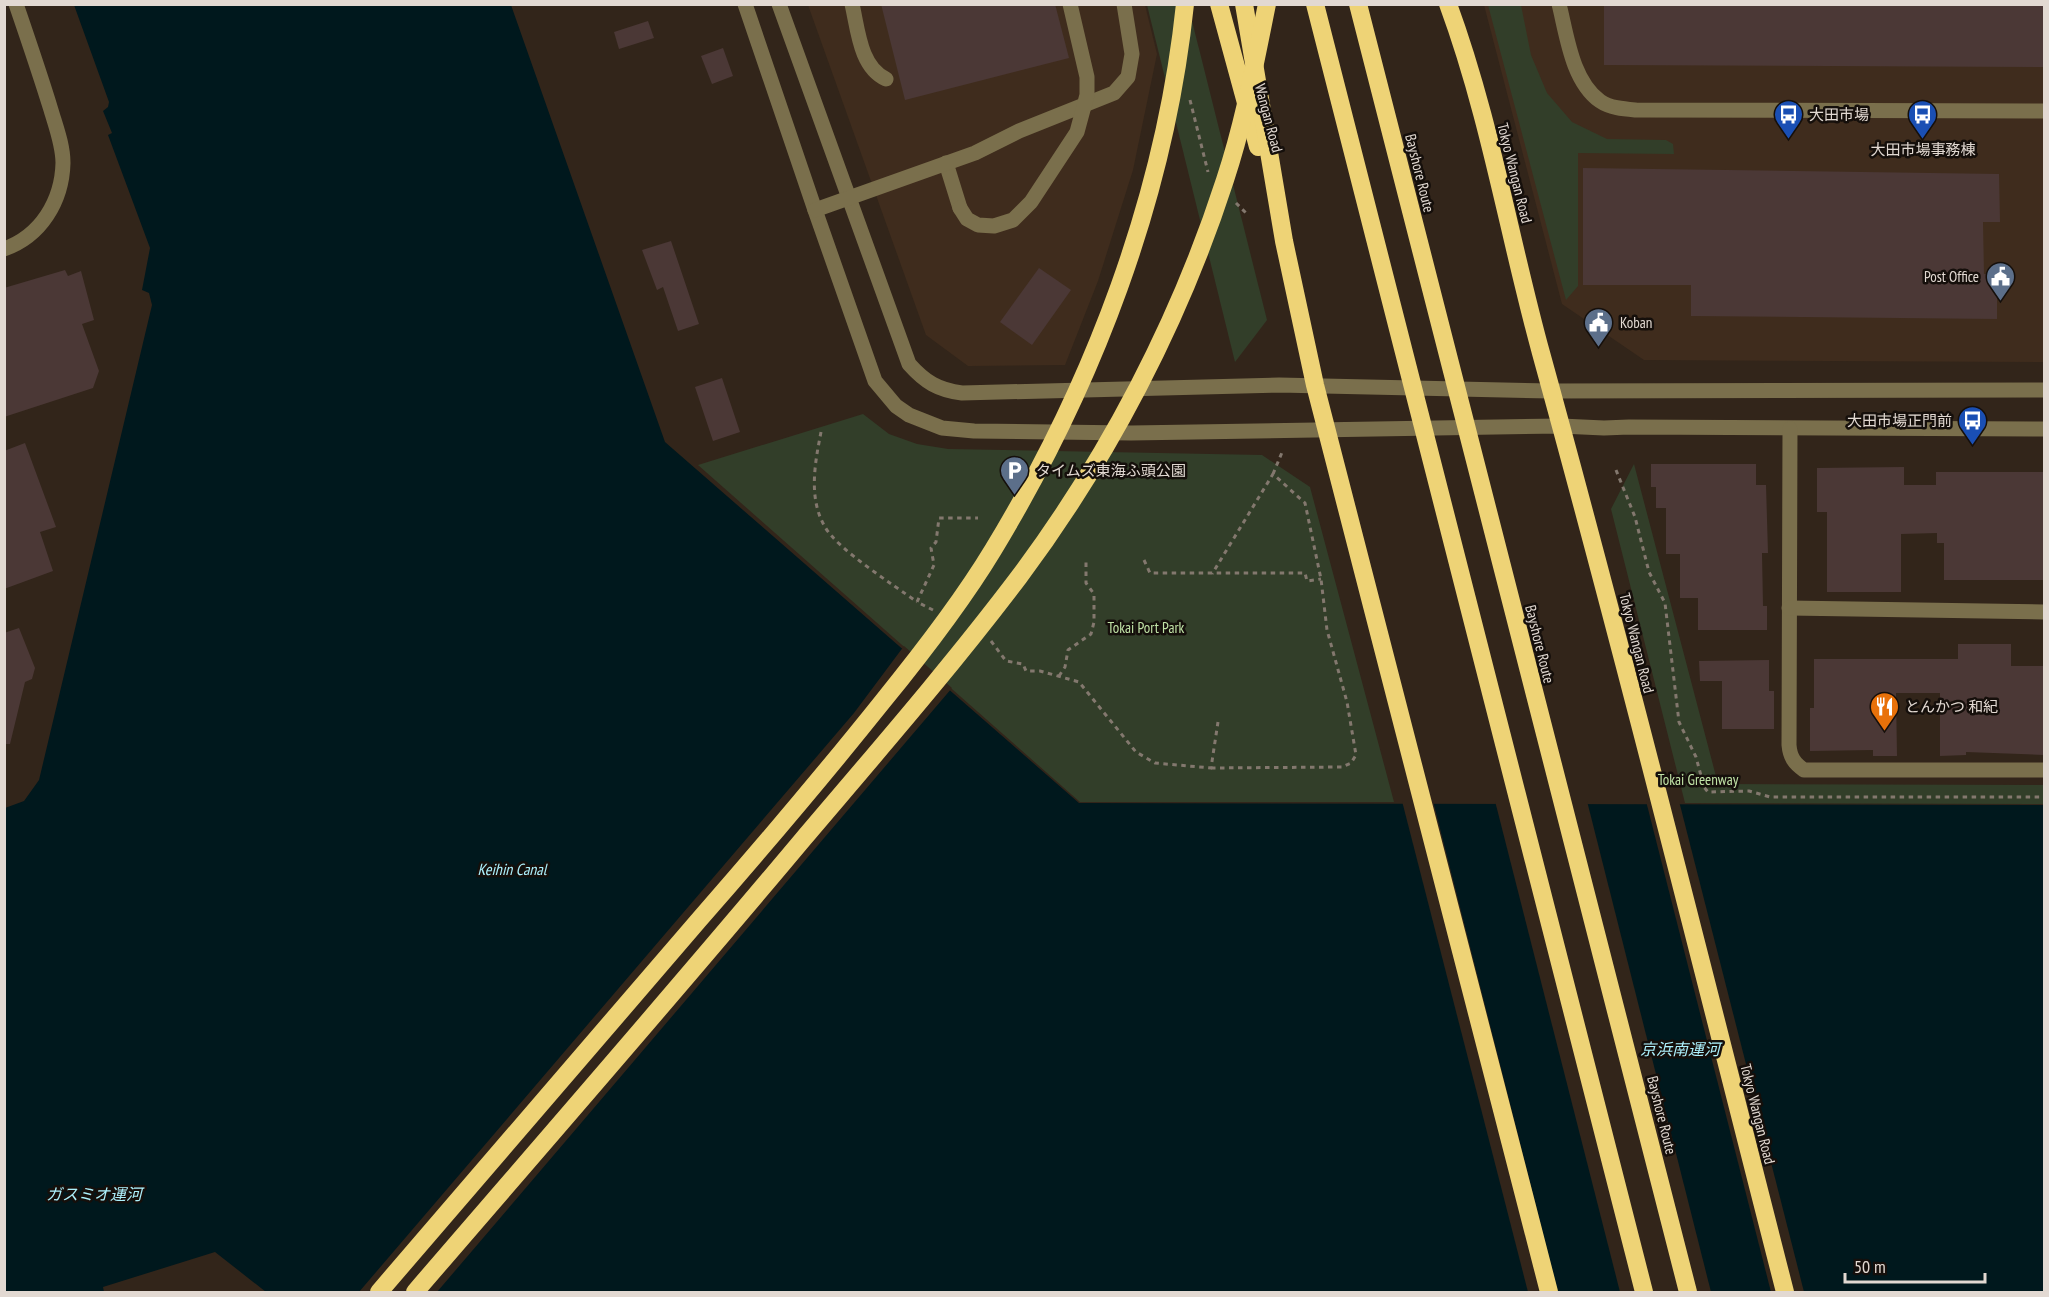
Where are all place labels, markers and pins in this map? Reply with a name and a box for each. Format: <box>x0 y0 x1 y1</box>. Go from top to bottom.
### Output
bus stop icon: 大田市場 <box>1772 98 1804 140</box>
bus stop icon: 大田市場事務棟 <box>1907 98 1939 140</box>
place label: 大田市場 <box>1809 105 1869 124</box>
place label: 大田市場事務棟 <box>1870 140 1976 159</box>
public building icon: Post Office <box>1984 260 2016 302</box>
place label: Post Office <box>1924 267 1979 286</box>
public building icon: Koban <box>1583 306 1615 348</box>
place label: Koban <box>1620 313 1652 332</box>
bus stop icon: 大田市場正門前 <box>1957 404 1989 446</box>
place label: 大田市場正門前 <box>1847 411 1952 430</box>
parking icon: タイムズ東海ふ頭公園 <box>999 454 1031 496</box>
place label: タイムズ東海ふ頭公園 <box>1036 461 1186 480</box>
restaurant icon: とんかつ 和紀 <box>1868 690 1900 732</box>
place label: とんかつ 和紀 <box>1905 697 1998 716</box>

